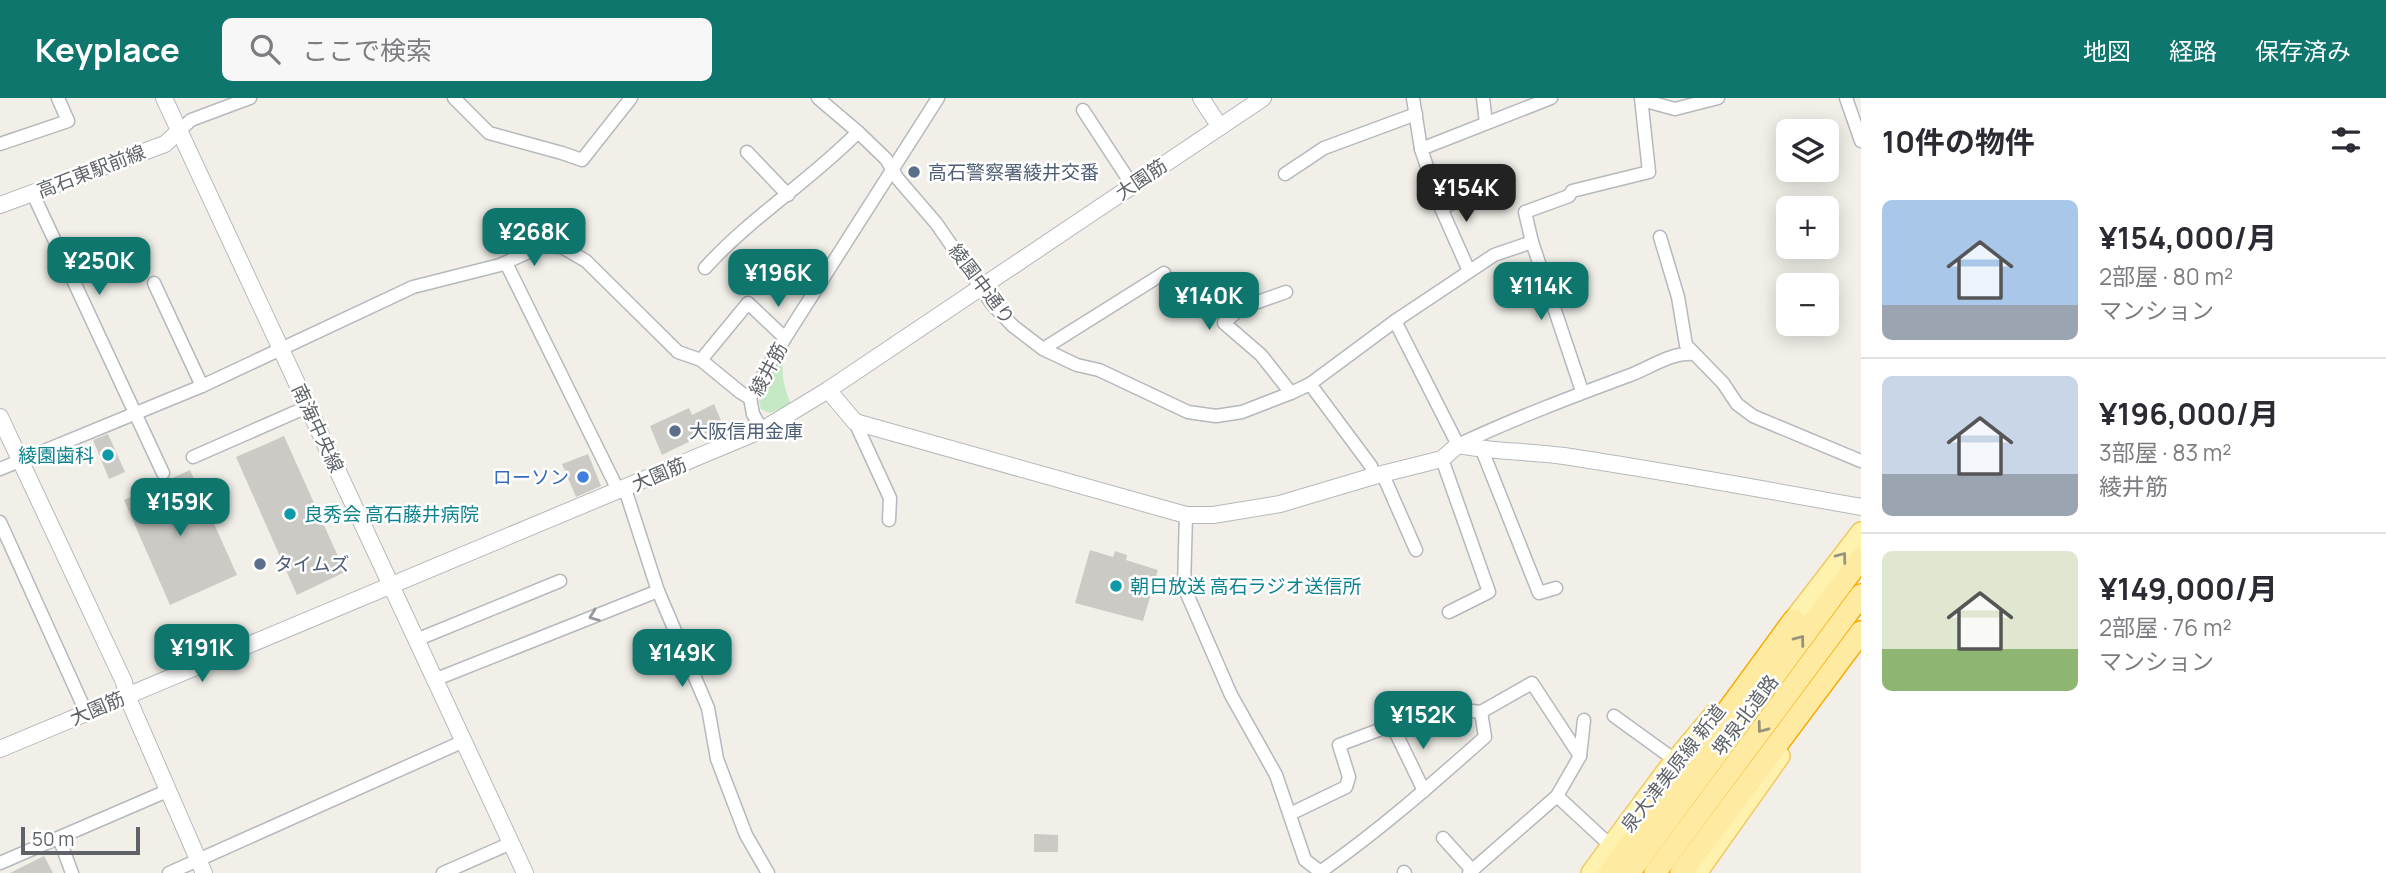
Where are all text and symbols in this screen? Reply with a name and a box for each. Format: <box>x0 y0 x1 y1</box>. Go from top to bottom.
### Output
search box <box>222 18 712 81</box>
text: Keyplace <box>35 27 180 72</box>
icon: search <box>246 30 284 68</box>
text: ここで検索 <box>302 32 432 68</box>
text: 地図 <box>2083 34 2131 67</box>
text: 経路 <box>2169 34 2217 67</box>
text: 保存済み <box>2255 34 2351 67</box>
map controls <box>1776 119 1839 336</box>
button: layers <box>1776 119 1839 182</box>
text: 10件の物件 <box>1882 121 2035 162</box>
icon: filters <box>2327 121 2365 159</box>
street label: 高石東駅前線 <box>33 138 149 204</box>
street label: 大園筋 <box>1110 152 1172 206</box>
place label: 高石警察署綾井交番 <box>928 159 1099 185</box>
marker: 高石警察署綾井交番 <box>906 164 922 180</box>
pin: ¥154K <box>1417 164 1515 224</box>
text: ¥154K <box>1433 171 1499 203</box>
button: + <box>1776 196 1839 259</box>
pin: ¥268K <box>485 208 583 268</box>
text: ¥268K <box>498 215 570 247</box>
text: ¥154,000/月 <box>2099 217 2277 258</box>
icon: home <box>1938 228 2022 312</box>
pin: ¥250K <box>50 238 148 297</box>
street label: 綾園中通り <box>943 238 1021 330</box>
text: ¥250K <box>63 244 135 276</box>
pin: ¥196K <box>729 250 827 309</box>
text: ¥196K <box>744 256 812 288</box>
text: 2部屋 · 80 m² <box>2099 260 2233 292</box>
pin: ¥114K <box>1492 262 1590 322</box>
text: ¥114K <box>1509 269 1573 301</box>
pin: ¥140K <box>1160 272 1258 332</box>
button: − <box>1776 273 1839 336</box>
text: ¥140K <box>1175 279 1243 311</box>
text: マンション <box>2099 294 2214 326</box>
street label: 綾井筋 <box>743 338 793 400</box>
street label: 南海中央線 <box>286 379 350 477</box>
text: ¥196,000/月 <box>2099 393 2279 434</box>
icon: home <box>1938 404 2022 488</box>
place label: 大阪信用金庫 <box>689 418 803 444</box>
marker: 大阪信用金庫 <box>667 423 683 439</box>
text: 3部屋 · 83 m² <box>2099 436 2232 468</box>
place label: 綾園歯科 <box>18 442 94 468</box>
marker: 綾園歯科 <box>100 447 116 463</box>
street label: 大園筋 <box>628 451 690 497</box>
place label: ローソン <box>493 464 569 490</box>
marker: ローソン <box>575 469 591 485</box>
text: 綾井筋 <box>2099 470 2168 502</box>
pin: ¥159K <box>131 478 229 538</box>
text: ¥159K <box>147 485 213 517</box>
place label: 良秀会 高石藤井病院 <box>304 501 479 527</box>
marker: 良秀会 高石藤井病院 <box>282 506 298 522</box>
place label: タイムズ <box>274 551 350 577</box>
one-way arrow <box>1834 552 1847 565</box>
marker: タイムズ <box>252 556 268 572</box>
text: ¥149,000/月 <box>2099 568 2278 609</box>
place label: 朝日放送 高石ラジオ送信所 <box>1130 573 1361 599</box>
marker: 朝日放送 高石ラジオ送信所 <box>1108 578 1124 594</box>
icon: home <box>1938 579 2022 663</box>
one-way arrow <box>589 607 601 621</box>
text: 2部屋 · 76 m² <box>2099 611 2232 643</box>
pin: ¥191K <box>153 624 251 684</box>
pin: ¥149K <box>633 630 731 689</box>
text: ¥191K <box>170 631 234 663</box>
text: ¥149K <box>649 636 715 668</box>
one-way arrow <box>1792 636 1804 648</box>
text: マンション <box>2099 645 2214 677</box>
street label: 堺泉北道路 <box>1706 669 1784 761</box>
street label: 大園筋 <box>66 685 128 731</box>
pin: ¥152K <box>1374 692 1472 751</box>
text: ¥152K <box>1390 698 1456 730</box>
street label: 泉大津美原線 新道 <box>1615 699 1731 837</box>
one-way arrow <box>1758 720 1770 733</box>
scale bar <box>21 824 140 856</box>
text: 50 m <box>32 826 74 852</box>

